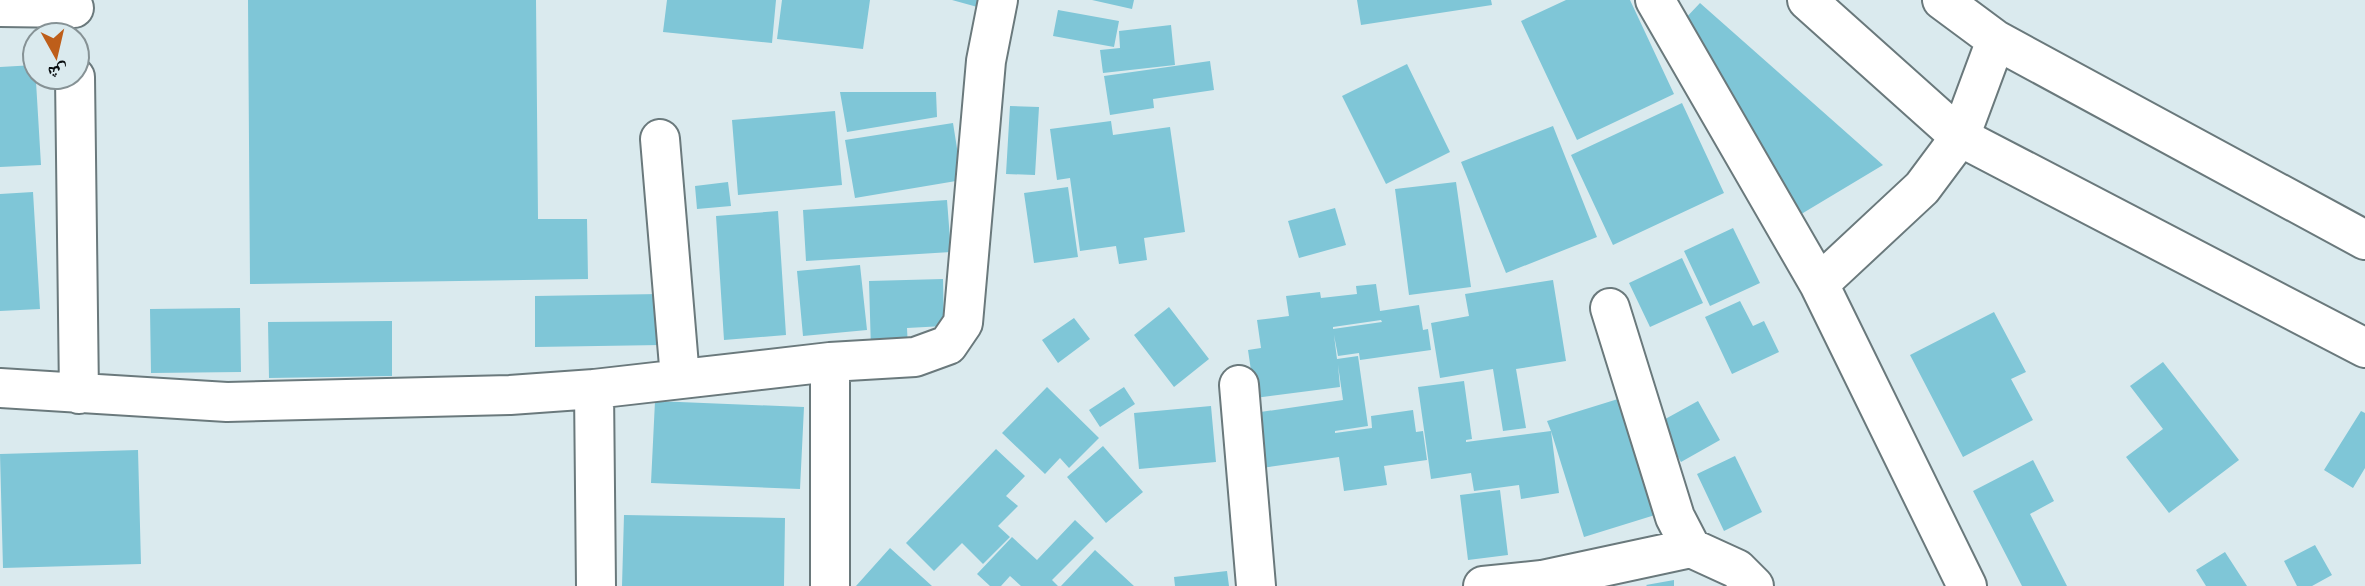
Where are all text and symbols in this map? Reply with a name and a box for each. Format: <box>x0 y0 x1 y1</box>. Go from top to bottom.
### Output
north arrow <box>21 21 91 91</box>
text: ش <box>47 60 70 86</box>

